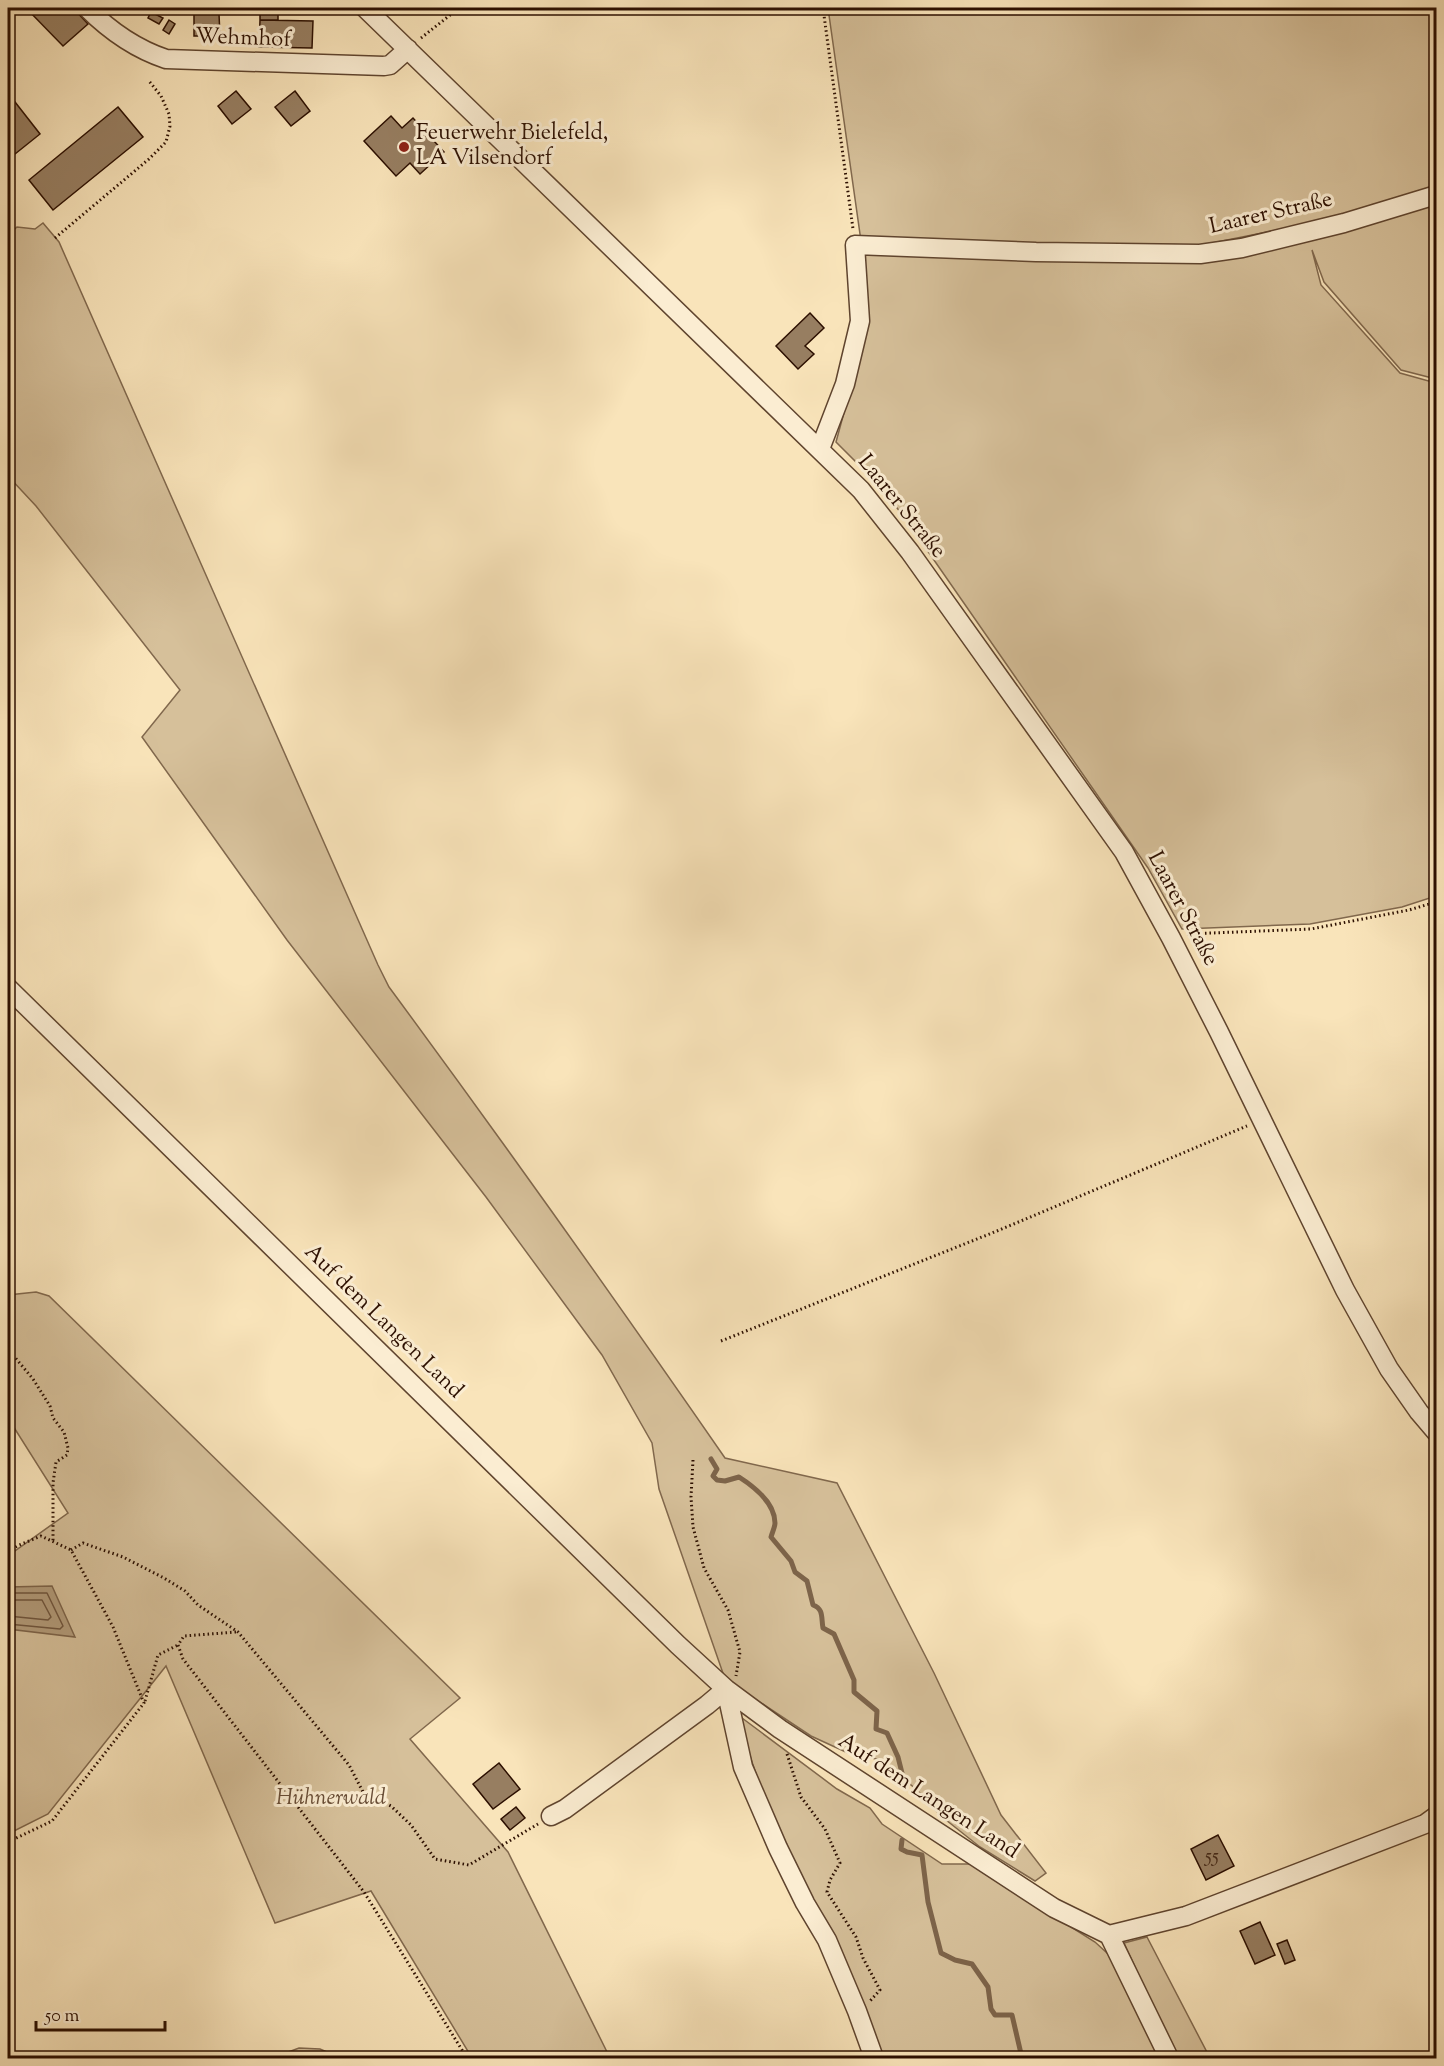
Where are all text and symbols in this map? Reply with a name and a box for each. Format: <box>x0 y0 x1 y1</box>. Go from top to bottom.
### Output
street label: Wehmhof <box>195 21 293 57</box>
place label: Feuerwehr Bielefeld, LA Vilsendorf <box>416 118 608 175</box>
marker: Feuerwehr Bielefeld, LA Vilsendorf <box>397 140 411 154</box>
street label: Laarer Straße <box>1206 184 1336 244</box>
street label: Laarer Straße <box>849 448 953 566</box>
street label: Laarer Straße <box>1138 846 1226 972</box>
street label: Auf dem Langen Land <box>296 1237 470 1407</box>
street label: Auf dem Langen Land <box>831 1726 1025 1868</box>
park label: Hühnerwald <box>276 1783 386 1815</box>
house number: 55 <box>1204 1843 1219 1872</box>
scale bar <box>36 1994 165 2032</box>
text: 50 m <box>44 2004 80 2030</box>

